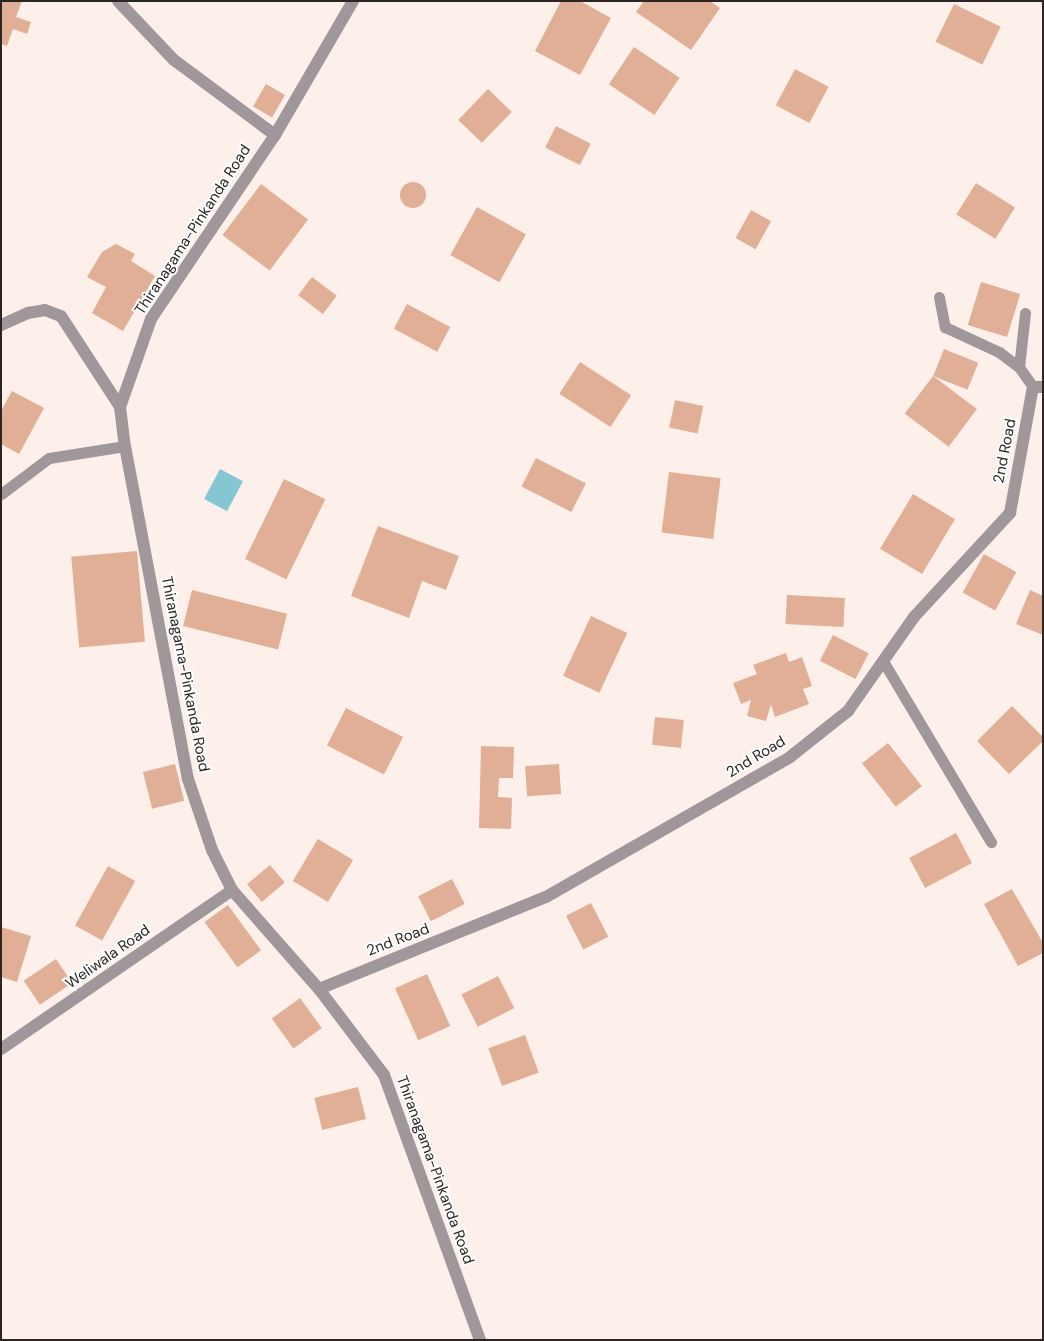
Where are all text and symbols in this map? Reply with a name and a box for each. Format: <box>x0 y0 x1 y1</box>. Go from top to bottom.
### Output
street label: Thiranagama-Pinkanda Road <box>131 142 255 318</box>
street label: 2nd Road <box>990 417 1020 485</box>
street label: Thiranagama-Pinkanda Road <box>157 575 213 773</box>
street label: 2nd Road <box>723 732 789 782</box>
street label: 2nd Road <box>364 920 432 960</box>
street label: Weliwala Road <box>62 921 154 993</box>
street label: Thiranagama-Pinkanda Road <box>393 1073 477 1267</box>

